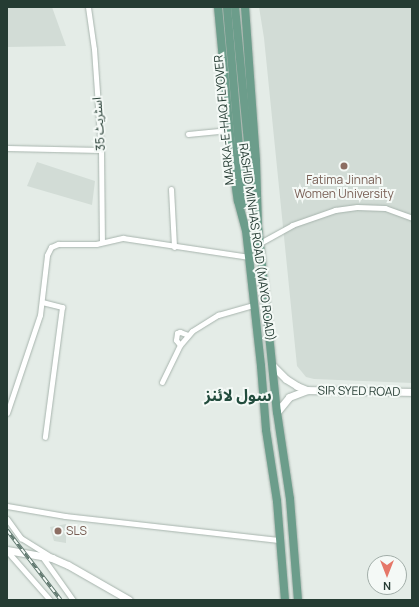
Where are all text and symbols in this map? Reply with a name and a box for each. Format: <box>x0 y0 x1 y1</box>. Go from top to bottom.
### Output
street label: MARKA-E-HAQ FLYOVER <box>211 54 237 186</box>
street label: اسٹریٹ 35 <box>90 97 108 151</box>
street label: RASHID MINHAS ROAD (MAYO ROAD) <box>236 142 278 342</box>
marker: Fatima Jinnah Women University <box>339 161 349 171</box>
place label: Fatima Jinnah Women University <box>294 173 394 201</box>
street label: SIR SYED ROAD <box>317 383 401 399</box>
district label: سول لائنز <box>204 385 272 405</box>
place label: SLS <box>66 524 87 538</box>
marker: SLS <box>53 526 63 536</box>
north arrow <box>367 555 407 595</box>
text: N <box>383 579 391 594</box>

